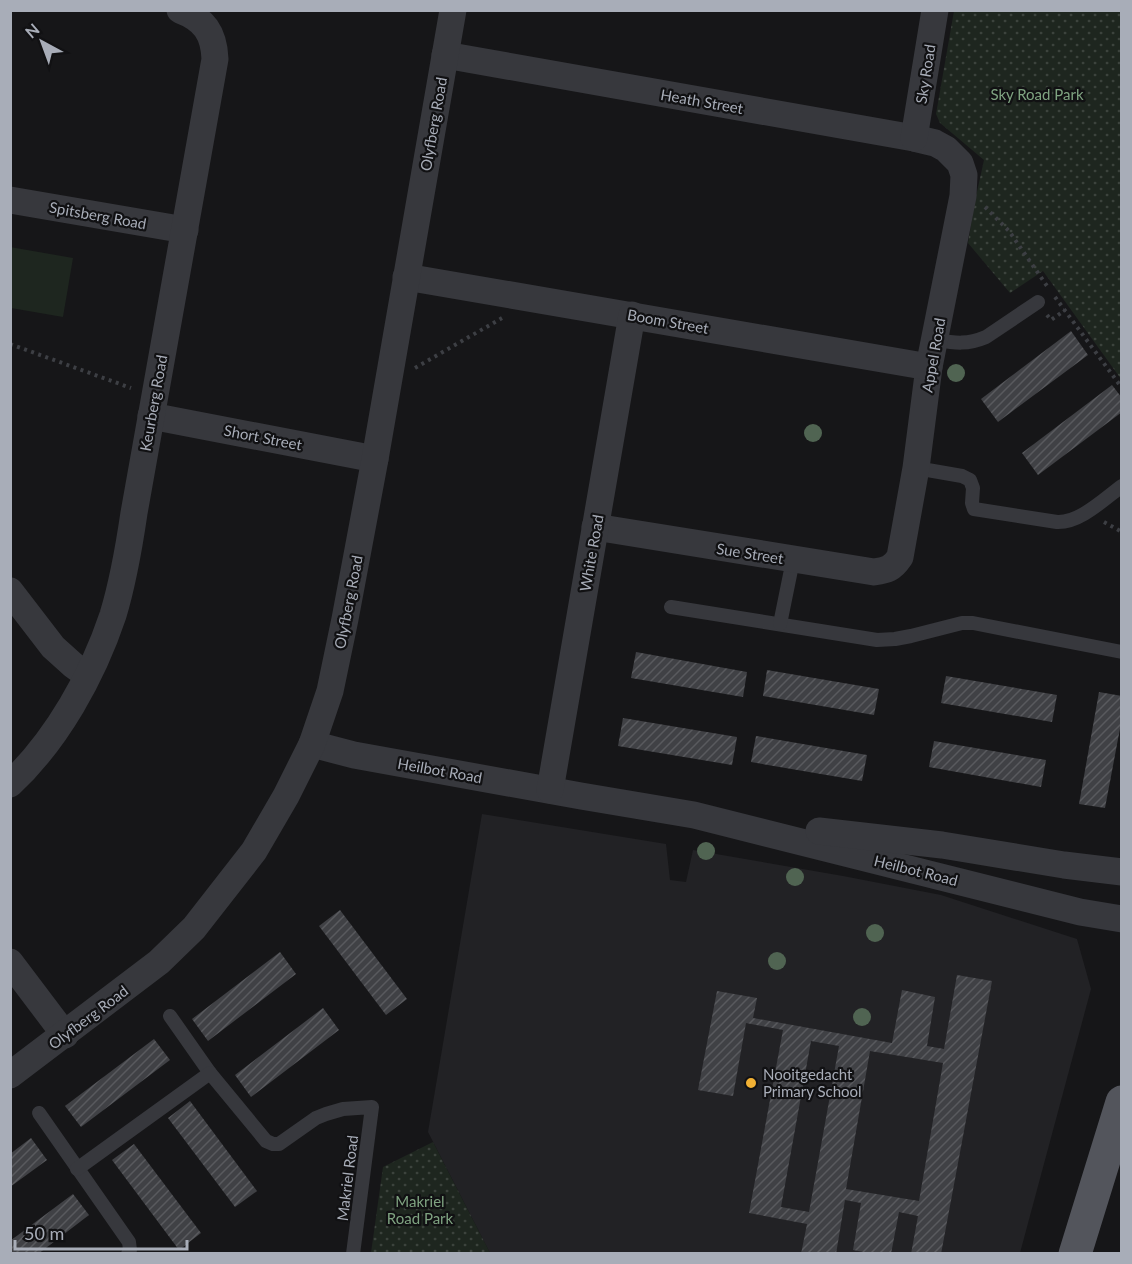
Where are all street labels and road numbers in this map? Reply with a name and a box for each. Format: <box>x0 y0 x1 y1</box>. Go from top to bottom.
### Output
street label: Sky Road <box>911 43 939 105</box>
street label: Olyfberg Road <box>416 76 450 172</box>
street label: Heath Street <box>659 85 745 117</box>
street label: Spitsberg Road <box>48 198 148 232</box>
street label: Boom Street <box>626 305 711 337</box>
street label: Appel Road <box>918 316 948 394</box>
street label: Keurberg Road <box>136 353 170 453</box>
street label: Short Street <box>222 421 304 453</box>
street label: White Road <box>575 513 607 593</box>
street label: Sue Street <box>715 539 785 567</box>
street label: Olyfberg Road <box>330 554 366 650</box>
street label: Heilbot Road <box>396 754 484 786</box>
street label: Heilbot Road <box>872 851 960 889</box>
street label: Olyfberg Road <box>45 981 131 1053</box>
street label: Makriel Road <box>333 1134 361 1222</box>

